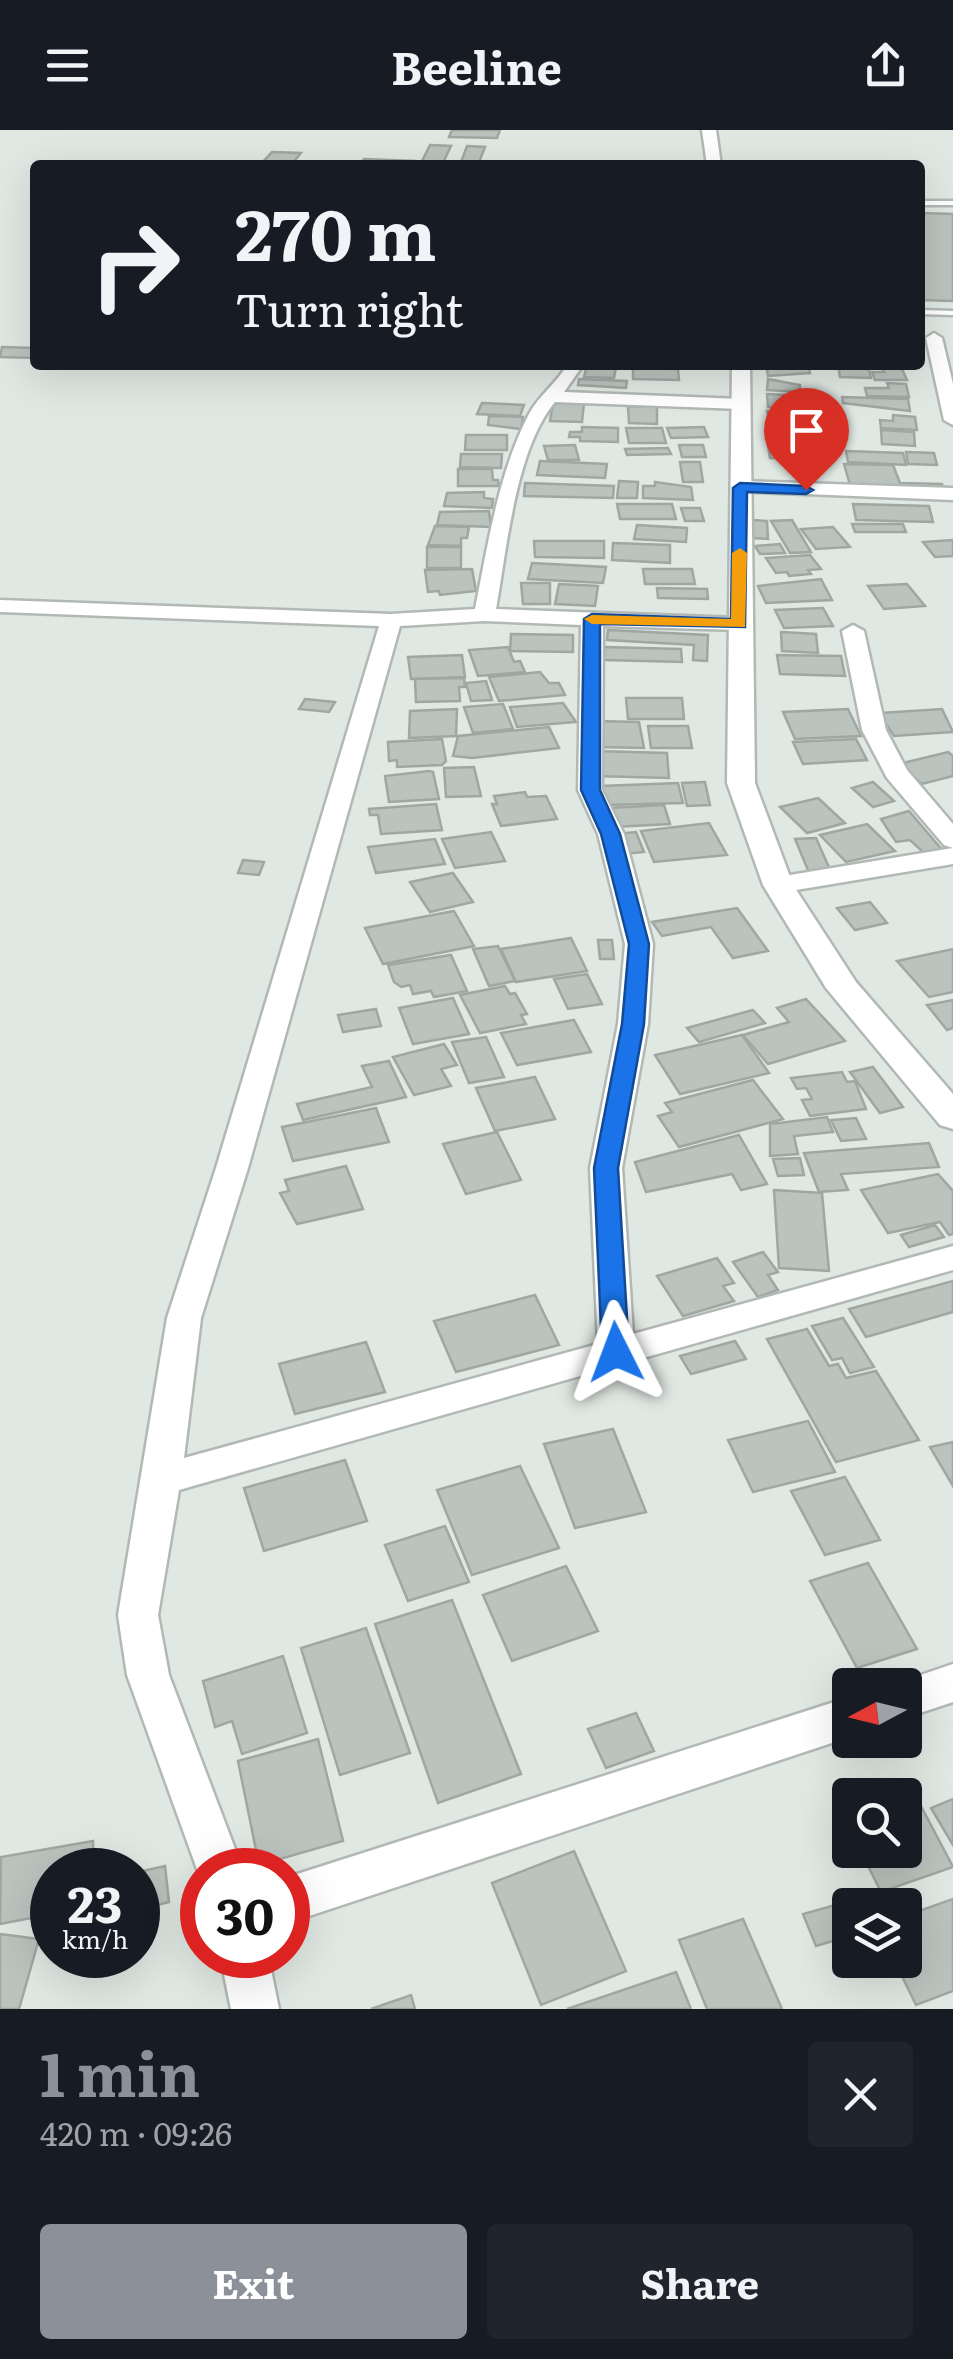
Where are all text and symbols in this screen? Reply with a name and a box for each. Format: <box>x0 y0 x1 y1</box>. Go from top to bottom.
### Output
text: Beeline <box>391 32 562 99</box>
icon: menu <box>40 38 95 93</box>
icon: share <box>858 38 913 93</box>
text: 270 m <box>235 179 437 283</box>
icon: right <box>70 200 200 330</box>
text: Turn right <box>235 274 463 341</box>
pin <box>764 388 849 491</box>
icon: arrive <box>779 403 834 458</box>
position arrow <box>564 1300 668 1404</box>
north arrow <box>832 1668 922 1758</box>
map controls <box>832 1668 922 1978</box>
button: search <box>832 1778 922 1868</box>
speed limit sign: 30 <box>180 1848 310 1978</box>
text: 23 <box>68 1864 122 1938</box>
button: layers <box>832 1888 922 1978</box>
text: km/h <box>62 1920 128 1957</box>
text: 1 min <box>40 2026 200 2115</box>
button: close <box>808 2042 913 2147</box>
text: 420 m · 09:26 <box>40 2108 232 2156</box>
button: Exit <box>40 2224 467 2339</box>
button: Share <box>487 2224 913 2339</box>

